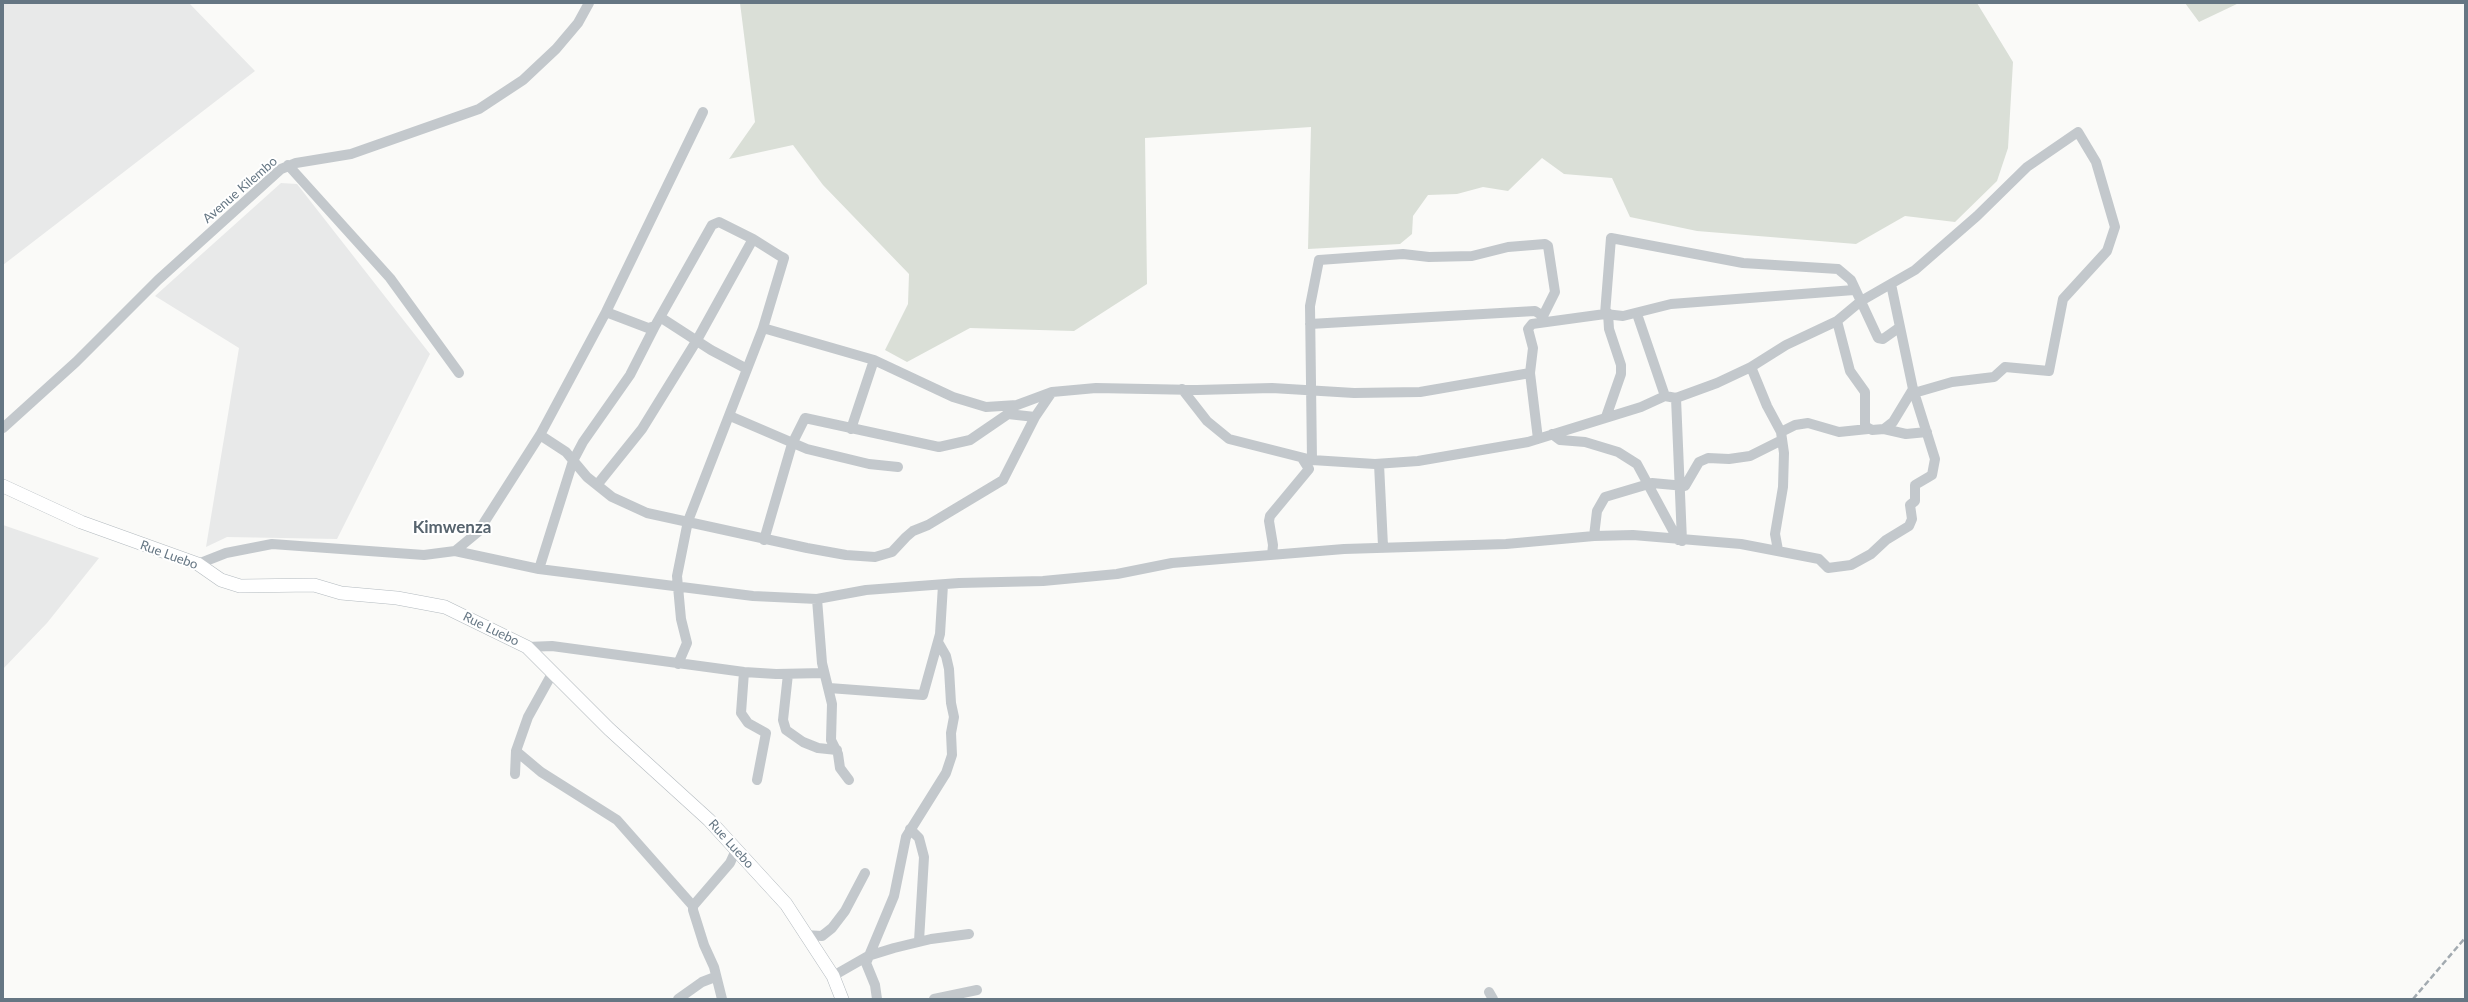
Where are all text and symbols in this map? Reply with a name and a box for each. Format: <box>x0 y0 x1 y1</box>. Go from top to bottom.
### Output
street label: Avenue Kilembo <box>200 153 280 227</box>
district label: Kimwenza <box>413 518 491 538</box>
street label: Rue Luebo <box>138 537 200 573</box>
street label: Rue Luebo <box>460 609 522 649</box>
street label: Rue Luebo <box>705 816 757 872</box>

